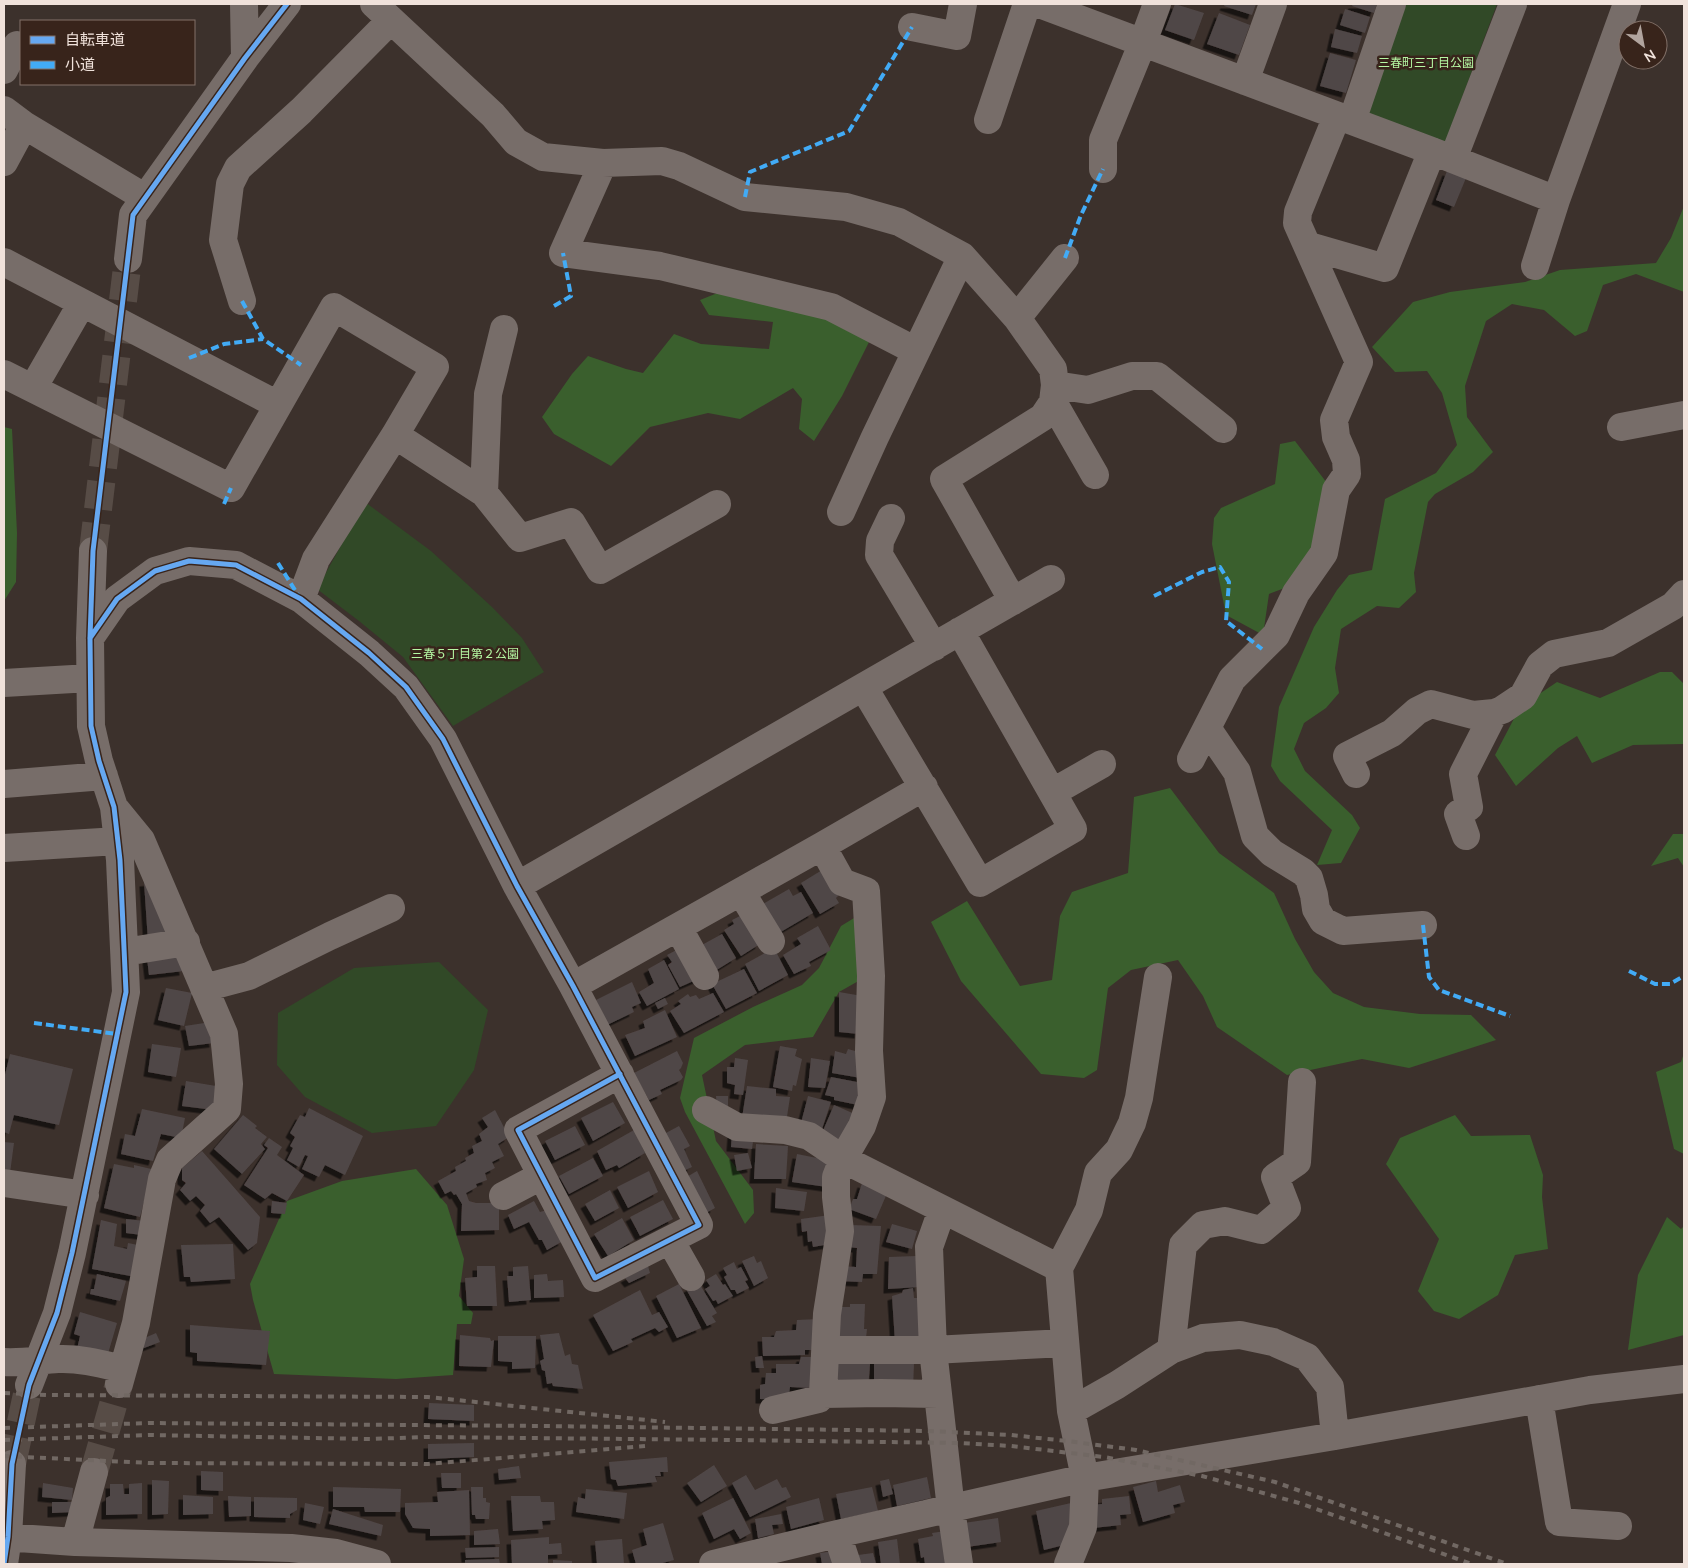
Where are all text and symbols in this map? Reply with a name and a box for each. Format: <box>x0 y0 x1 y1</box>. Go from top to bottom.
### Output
legend <box>20 20 195 85</box>
north arrow <box>1618 20 1668 70</box>
text: 自転車道 <box>65 30 125 50</box>
text: N <box>1640 45 1659 66</box>
text: 小道 <box>65 55 95 75</box>
park label: 三春町三丁目公園 <box>1378 55 1474 71</box>
park label: 三春５丁目第２公園 <box>411 646 519 662</box>

